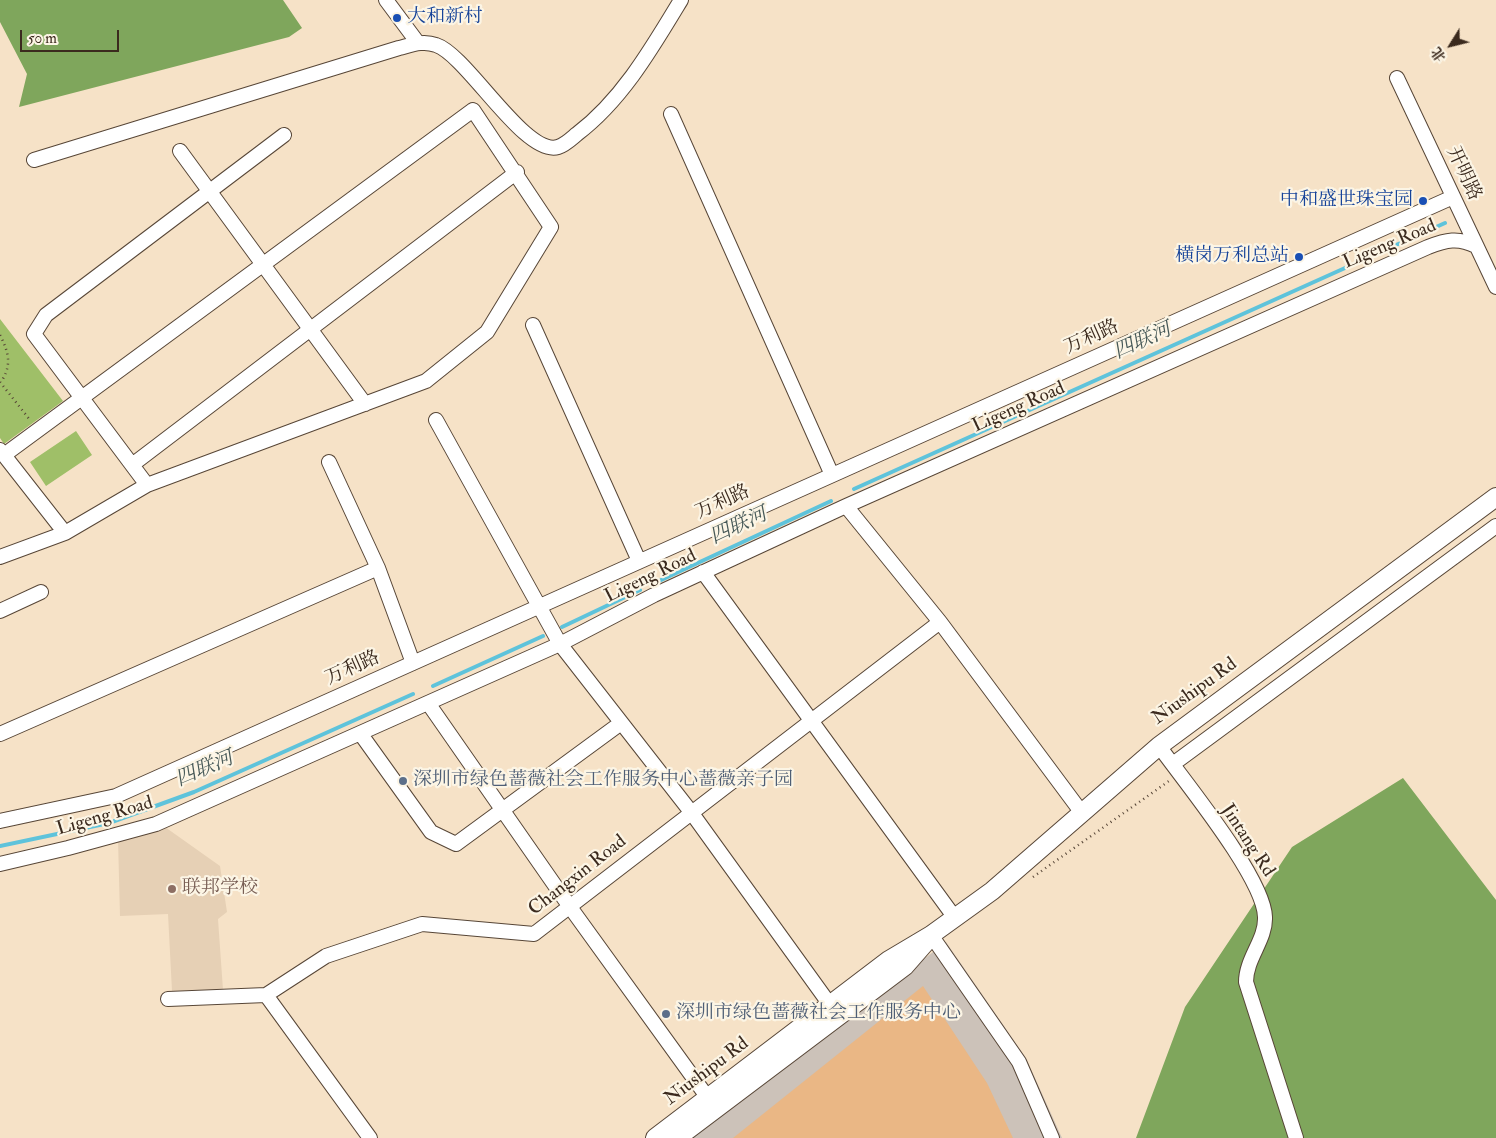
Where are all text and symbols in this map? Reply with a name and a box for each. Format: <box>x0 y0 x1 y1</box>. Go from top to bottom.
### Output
place label: 大和新村 <box>407 7 483 29</box>
marker: 大和新村 <box>391 12 403 24</box>
scale bar <box>22 20 121 52</box>
north arrow <box>1426 20 1476 70</box>
text: 50 m <box>28 29 57 48</box>
text: 北 <box>1427 43 1449 65</box>
street label: 开明路 <box>1441 143 1485 205</box>
place label: 中和盛世珠宝园 <box>1280 190 1413 212</box>
marker: 中和盛世珠宝园 <box>1417 195 1429 207</box>
street label: Ligeng Road <box>1340 215 1440 275</box>
place label: 横岗万利总站 <box>1175 246 1289 268</box>
marker: 横岗万利总站 <box>1293 251 1305 263</box>
street label: 万利路 <box>1061 316 1123 360</box>
water label: 四联河 <box>1111 319 1175 365</box>
street label: Ligeng Road <box>969 377 1069 439</box>
street label: 万利路 <box>692 481 754 525</box>
water label: 四联河 <box>707 503 771 551</box>
street label: Ligeng Road <box>602 545 700 609</box>
street label: 万利路 <box>322 647 384 691</box>
street label: Niushipu Rd <box>1148 654 1242 730</box>
water label: 四联河 <box>173 747 237 793</box>
place label: 深圳市绿色蔷薇社会工作服务中心蔷薇亲子园 <box>413 770 793 792</box>
marker: 深圳市绿色蔷薇社会工作服务中心蔷薇亲子园 <box>397 775 409 787</box>
street label: Ligeng Road <box>54 792 156 842</box>
street label: Jintang Rd <box>1215 800 1279 882</box>
street label: Changxin Road <box>525 831 631 921</box>
place label: 联邦学校 <box>182 878 258 900</box>
marker: 联邦学校 <box>166 883 178 895</box>
place label: 深圳市绿色蔷薇社会工作服务中心 <box>676 1003 961 1025</box>
marker: 深圳市绿色蔷薇社会工作服务中心 <box>660 1008 672 1020</box>
street label: Niushipu Rd <box>660 1033 754 1111</box>

